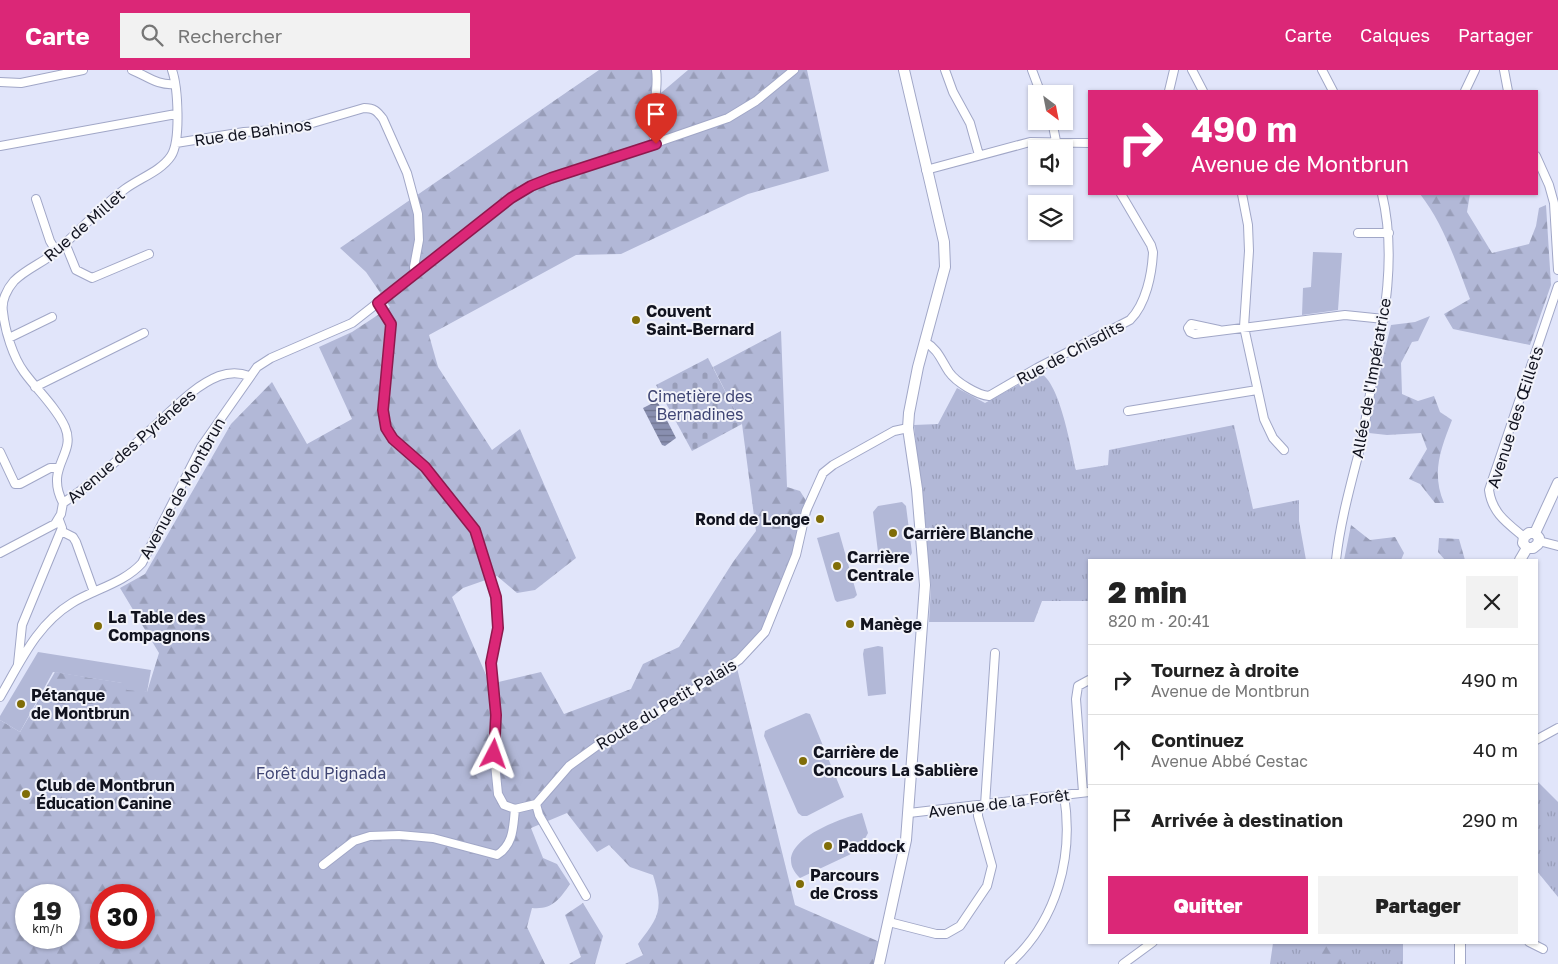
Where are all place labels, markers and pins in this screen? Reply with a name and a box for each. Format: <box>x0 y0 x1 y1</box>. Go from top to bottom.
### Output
pin <box>635 93 677 144</box>
place label: Couvent Saint-Bernard <box>646 301 754 339</box>
marker: Couvent Saint-Bernard <box>630 314 642 326</box>
place label: Rond de Longe <box>695 509 810 529</box>
marker: Rond de Longe <box>814 513 826 525</box>
place label: Carrière Blanche <box>903 523 1033 543</box>
marker: Carrière Blanche <box>887 527 899 539</box>
place label: Carrière Centrale <box>847 547 914 585</box>
marker: Carrière Centrale <box>831 560 843 572</box>
place label: La Table des Compagnons <box>108 607 210 645</box>
place label: Manège <box>860 614 922 634</box>
marker: Manège <box>844 618 856 630</box>
marker: La Table des Compagnons <box>92 620 104 632</box>
place label: Pétanque de Montbrun <box>31 685 129 723</box>
marker: Pétanque de Montbrun <box>15 698 27 710</box>
place label: Carrière de Concours La Sablière <box>813 742 978 780</box>
marker: Carrière de Concours La Sablière <box>797 755 809 767</box>
place label: Club de Montbrun Éducation Canine <box>36 775 175 813</box>
marker: Club de Montbrun Éducation Canine <box>20 788 32 800</box>
place label: Paddock <box>838 836 906 856</box>
marker: Paddock <box>822 840 834 852</box>
place label: Parcours de Cross <box>810 865 879 903</box>
marker: Parcours de Cross <box>794 878 806 890</box>

